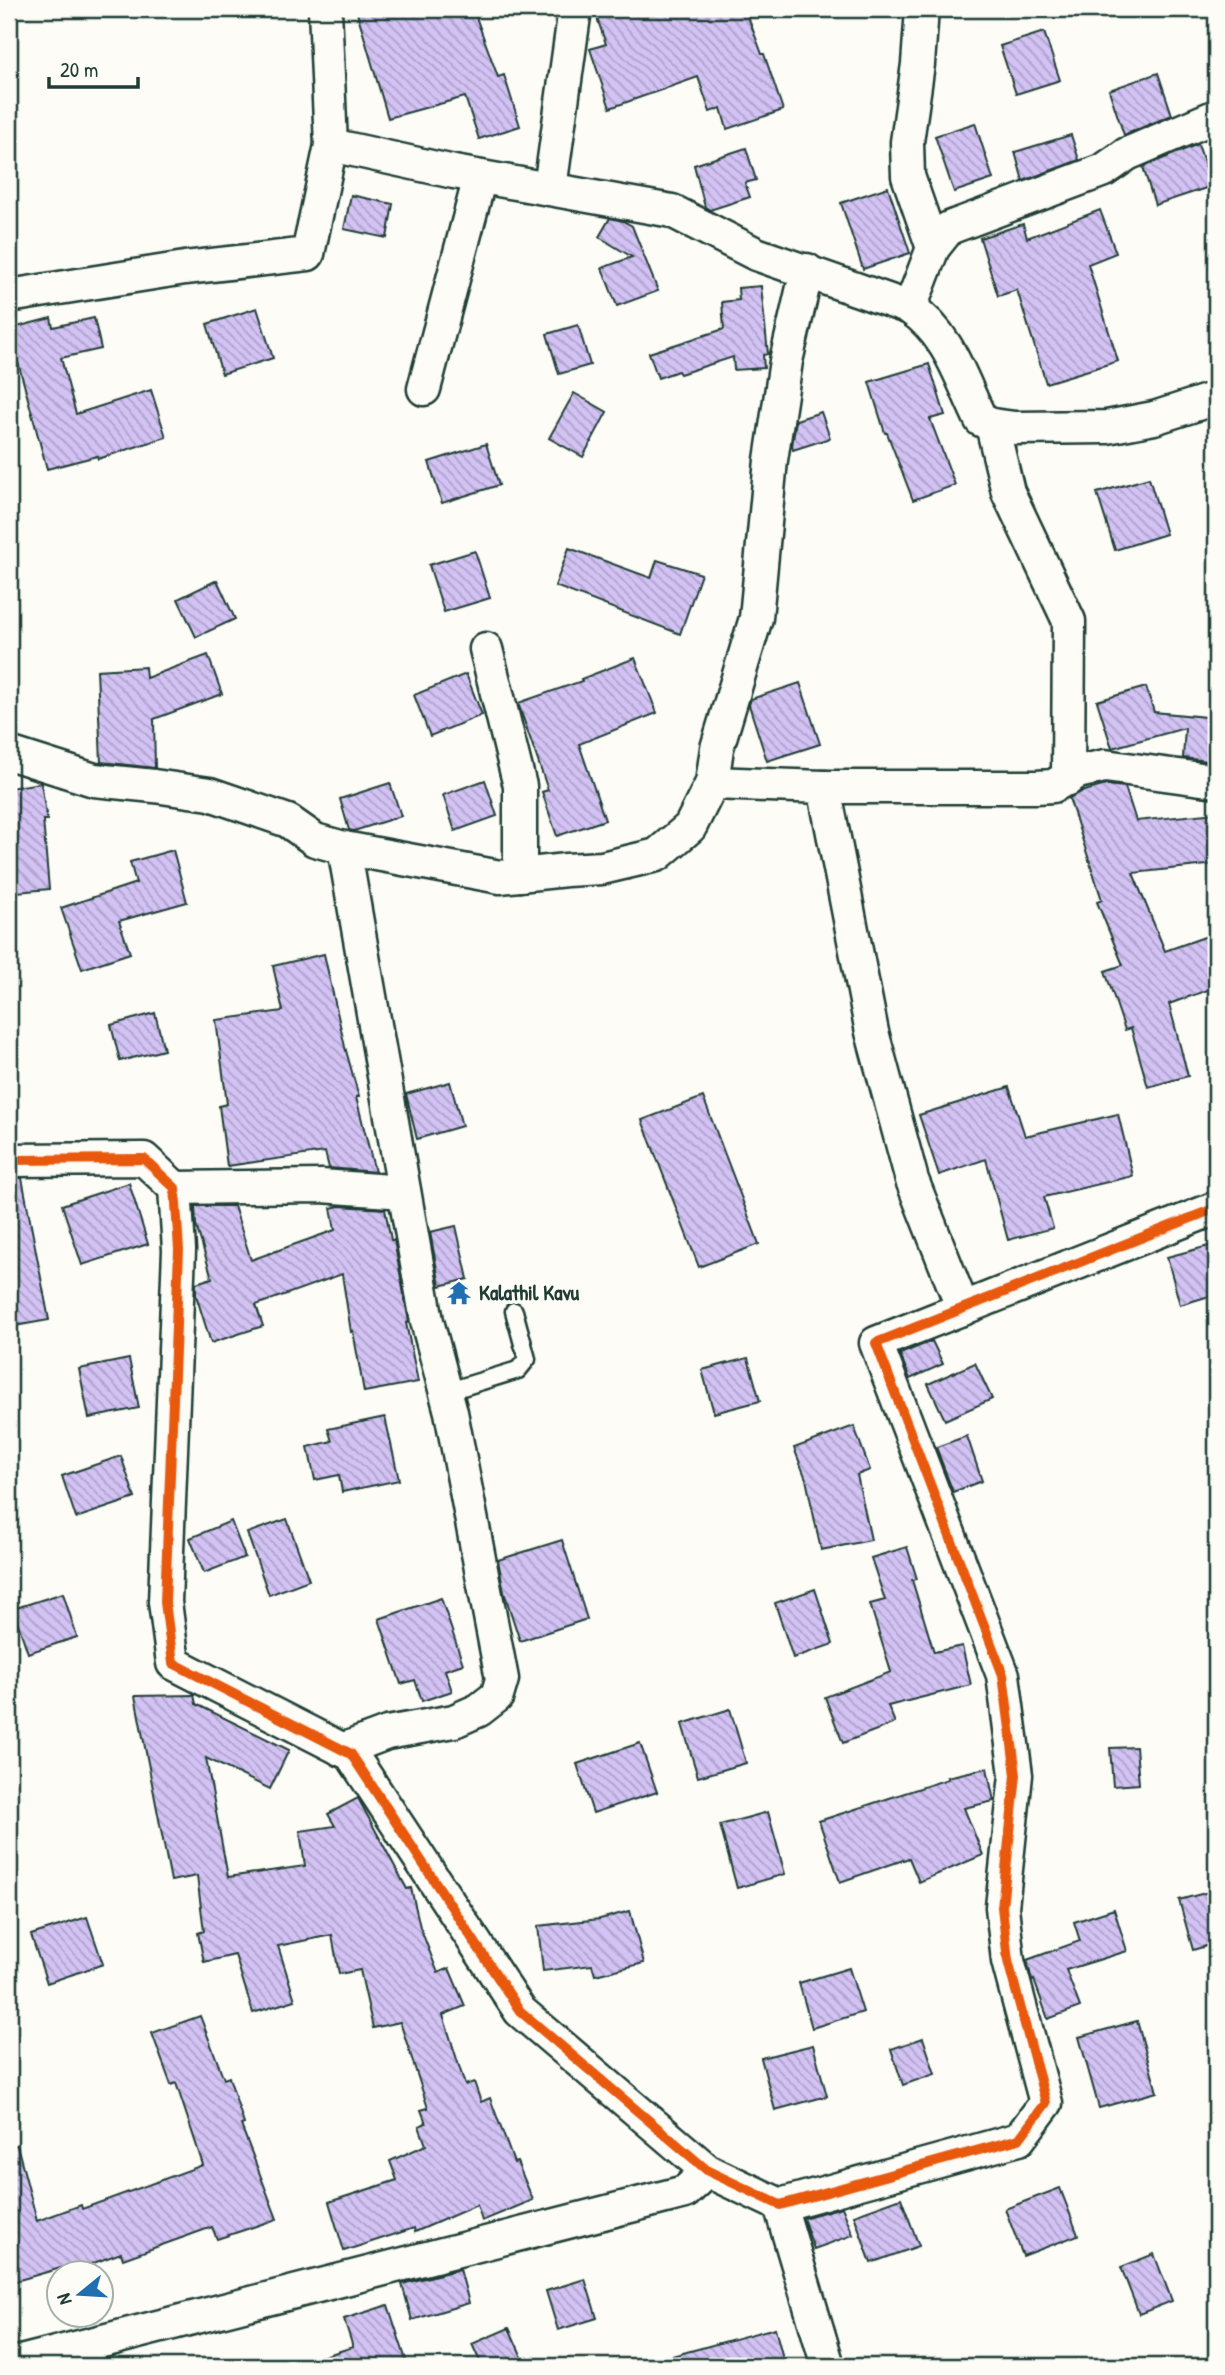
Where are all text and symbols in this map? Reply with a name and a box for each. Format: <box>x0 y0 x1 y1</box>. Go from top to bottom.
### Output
scale bar <box>49 46 138 90</box>
text: 20 m <box>60 55 98 84</box>
place label: Kalathil Kavu <box>479 1278 580 1307</box>
temple icon: Kalathil Kavu <box>445 1279 473 1307</box>
north arrow <box>46 2260 116 2330</box>
text: N <box>50 2290 78 2308</box>

